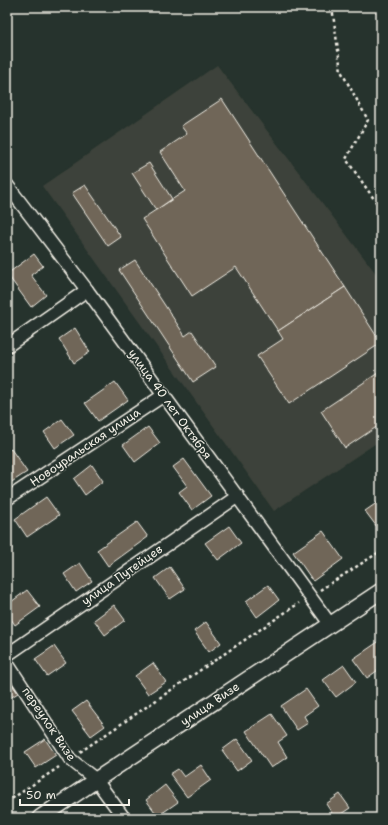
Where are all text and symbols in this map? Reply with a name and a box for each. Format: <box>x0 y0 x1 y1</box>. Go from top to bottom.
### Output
street label: улица 40 лет Октября <box>125 346 215 462</box>
street label: Новоуральская улица <box>27 404 144 490</box>
street label: улица Путейцев <box>78 541 166 609</box>
street label: улица Визе <box>177 678 243 730</box>
street label: переулок Визе <box>18 684 80 764</box>
scale bar <box>20 781 129 807</box>
text: 50 m <box>26 787 56 803</box>

